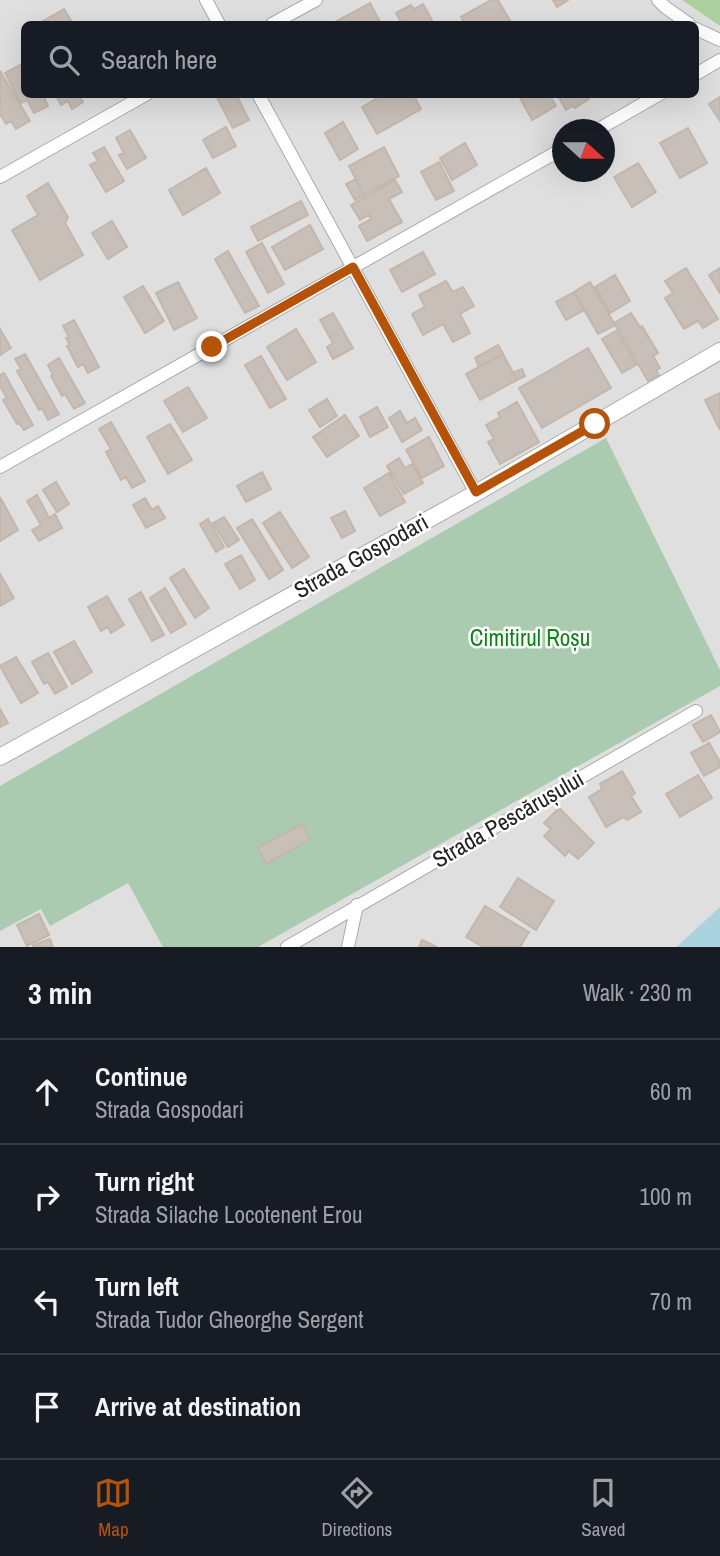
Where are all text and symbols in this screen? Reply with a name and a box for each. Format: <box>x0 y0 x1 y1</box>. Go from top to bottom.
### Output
search box <box>21 21 699 98</box>
icon: search <box>45 41 83 79</box>
text: Search here <box>101 42 217 77</box>
north arrow <box>552 119 615 182</box>
route end <box>196 331 227 362</box>
route start <box>579 408 610 439</box>
street label: Strada Gospodari <box>288 506 433 605</box>
park label: Cimitirul Roșu <box>470 622 590 653</box>
street label: Strada Pescărușului <box>426 763 589 874</box>
text: 3 min <box>28 973 92 1013</box>
text: Walk · 230 m <box>583 977 692 1008</box>
text: Continue <box>95 1059 187 1094</box>
icon: ahead <box>28 1073 66 1111</box>
text: 60 m <box>650 1076 692 1107</box>
text: Strada Gospodari <box>95 1094 244 1125</box>
text: Turn right <box>95 1164 194 1199</box>
icon: right <box>28 1178 66 1216</box>
text: 100 m <box>640 1181 692 1212</box>
text: Strada Silache Locotenent Erou <box>95 1199 362 1230</box>
text: Turn left <box>95 1269 179 1304</box>
icon: left <box>28 1283 66 1321</box>
text: 70 m <box>650 1286 692 1317</box>
text: Strada Tudor Gheorghe Sergent <box>95 1304 364 1335</box>
icon: arrive <box>28 1388 66 1426</box>
text: Arrive at destination <box>95 1389 301 1424</box>
tab: Map <box>94 1474 132 1542</box>
tab: Directions <box>321 1474 392 1542</box>
tab: Saved <box>581 1474 626 1542</box>

